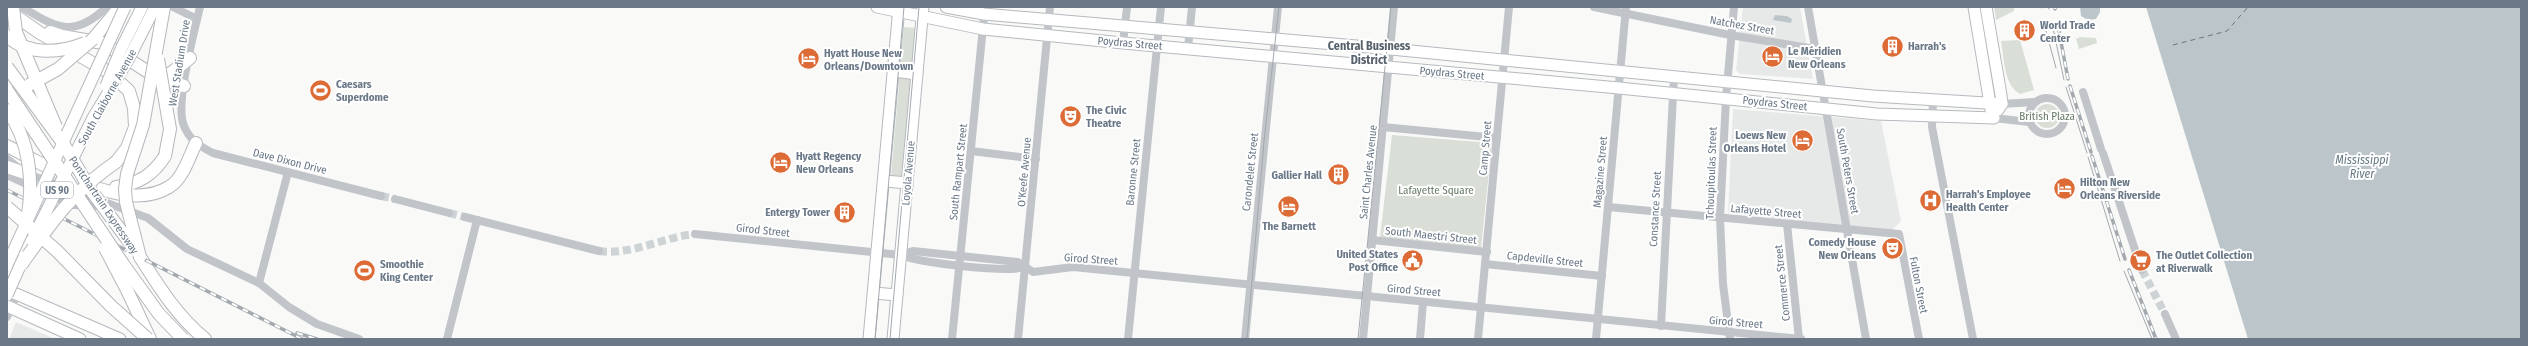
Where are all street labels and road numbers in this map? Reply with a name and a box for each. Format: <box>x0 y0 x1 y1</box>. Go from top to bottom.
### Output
street label: Natchez Street <box>1709 13 1776 38</box>
street label: West Stadium Drive <box>166 19 193 107</box>
street label: Poydras Street <box>1097 34 1163 53</box>
street label: South Claiborne Avenue <box>76 47 139 148</box>
street label: Poydras Street <box>1419 64 1485 83</box>
street label: Poydras Street <box>1742 94 1808 113</box>
street label: Camp Street <box>1477 120 1494 176</box>
street label: South Rampart Street <box>947 123 970 221</box>
street label: Saint Charles Avenue <box>1357 124 1380 220</box>
street label: Tchoupitoulas Street <box>1703 126 1720 220</box>
street label: South Peters Street <box>1834 127 1862 215</box>
street label: Carondelet Street <box>1240 132 1261 212</box>
street label: Magazine Street <box>1591 135 1610 208</box>
street label: O'Keefe Avenue <box>1015 137 1034 207</box>
street label: Baronne Street <box>1124 137 1144 206</box>
street label: Loyola Avenue <box>899 140 918 206</box>
street label: Dave Dixon Drive <box>252 146 328 177</box>
street label: Pontchartrain Expressway <box>66 154 141 257</box>
street label: Constance Street <box>1647 170 1664 247</box>
road number: US 90 <box>41 182 73 198</box>
street label: Lafayette Street <box>1730 202 1802 221</box>
street label: Girod Street <box>735 221 791 240</box>
street label: South Maestri Street <box>1384 224 1478 247</box>
street label: Commerce Street <box>1772 244 1793 322</box>
street label: Capdeville Street <box>1506 249 1584 270</box>
street label: Girod Street <box>1064 251 1119 268</box>
street label: Fulton Street <box>1907 256 1930 315</box>
street label: Girod Street <box>1387 282 1442 299</box>
street label: Girod Street <box>1709 314 1764 331</box>

